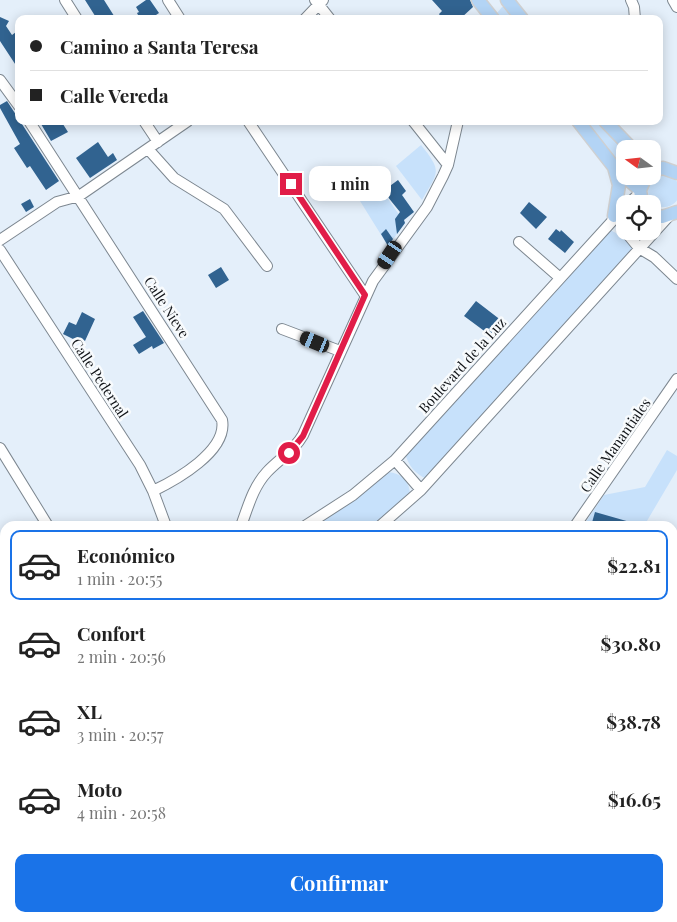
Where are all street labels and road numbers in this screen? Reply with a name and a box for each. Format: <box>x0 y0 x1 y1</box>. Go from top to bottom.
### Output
street label: Calle Nieve <box>140 273 194 341</box>
street label: Boulevard de la Luz <box>414 313 510 417</box>
street label: Calle Pedernal <box>67 335 133 421</box>
street label: Calle Manantiales <box>575 394 655 496</box>

